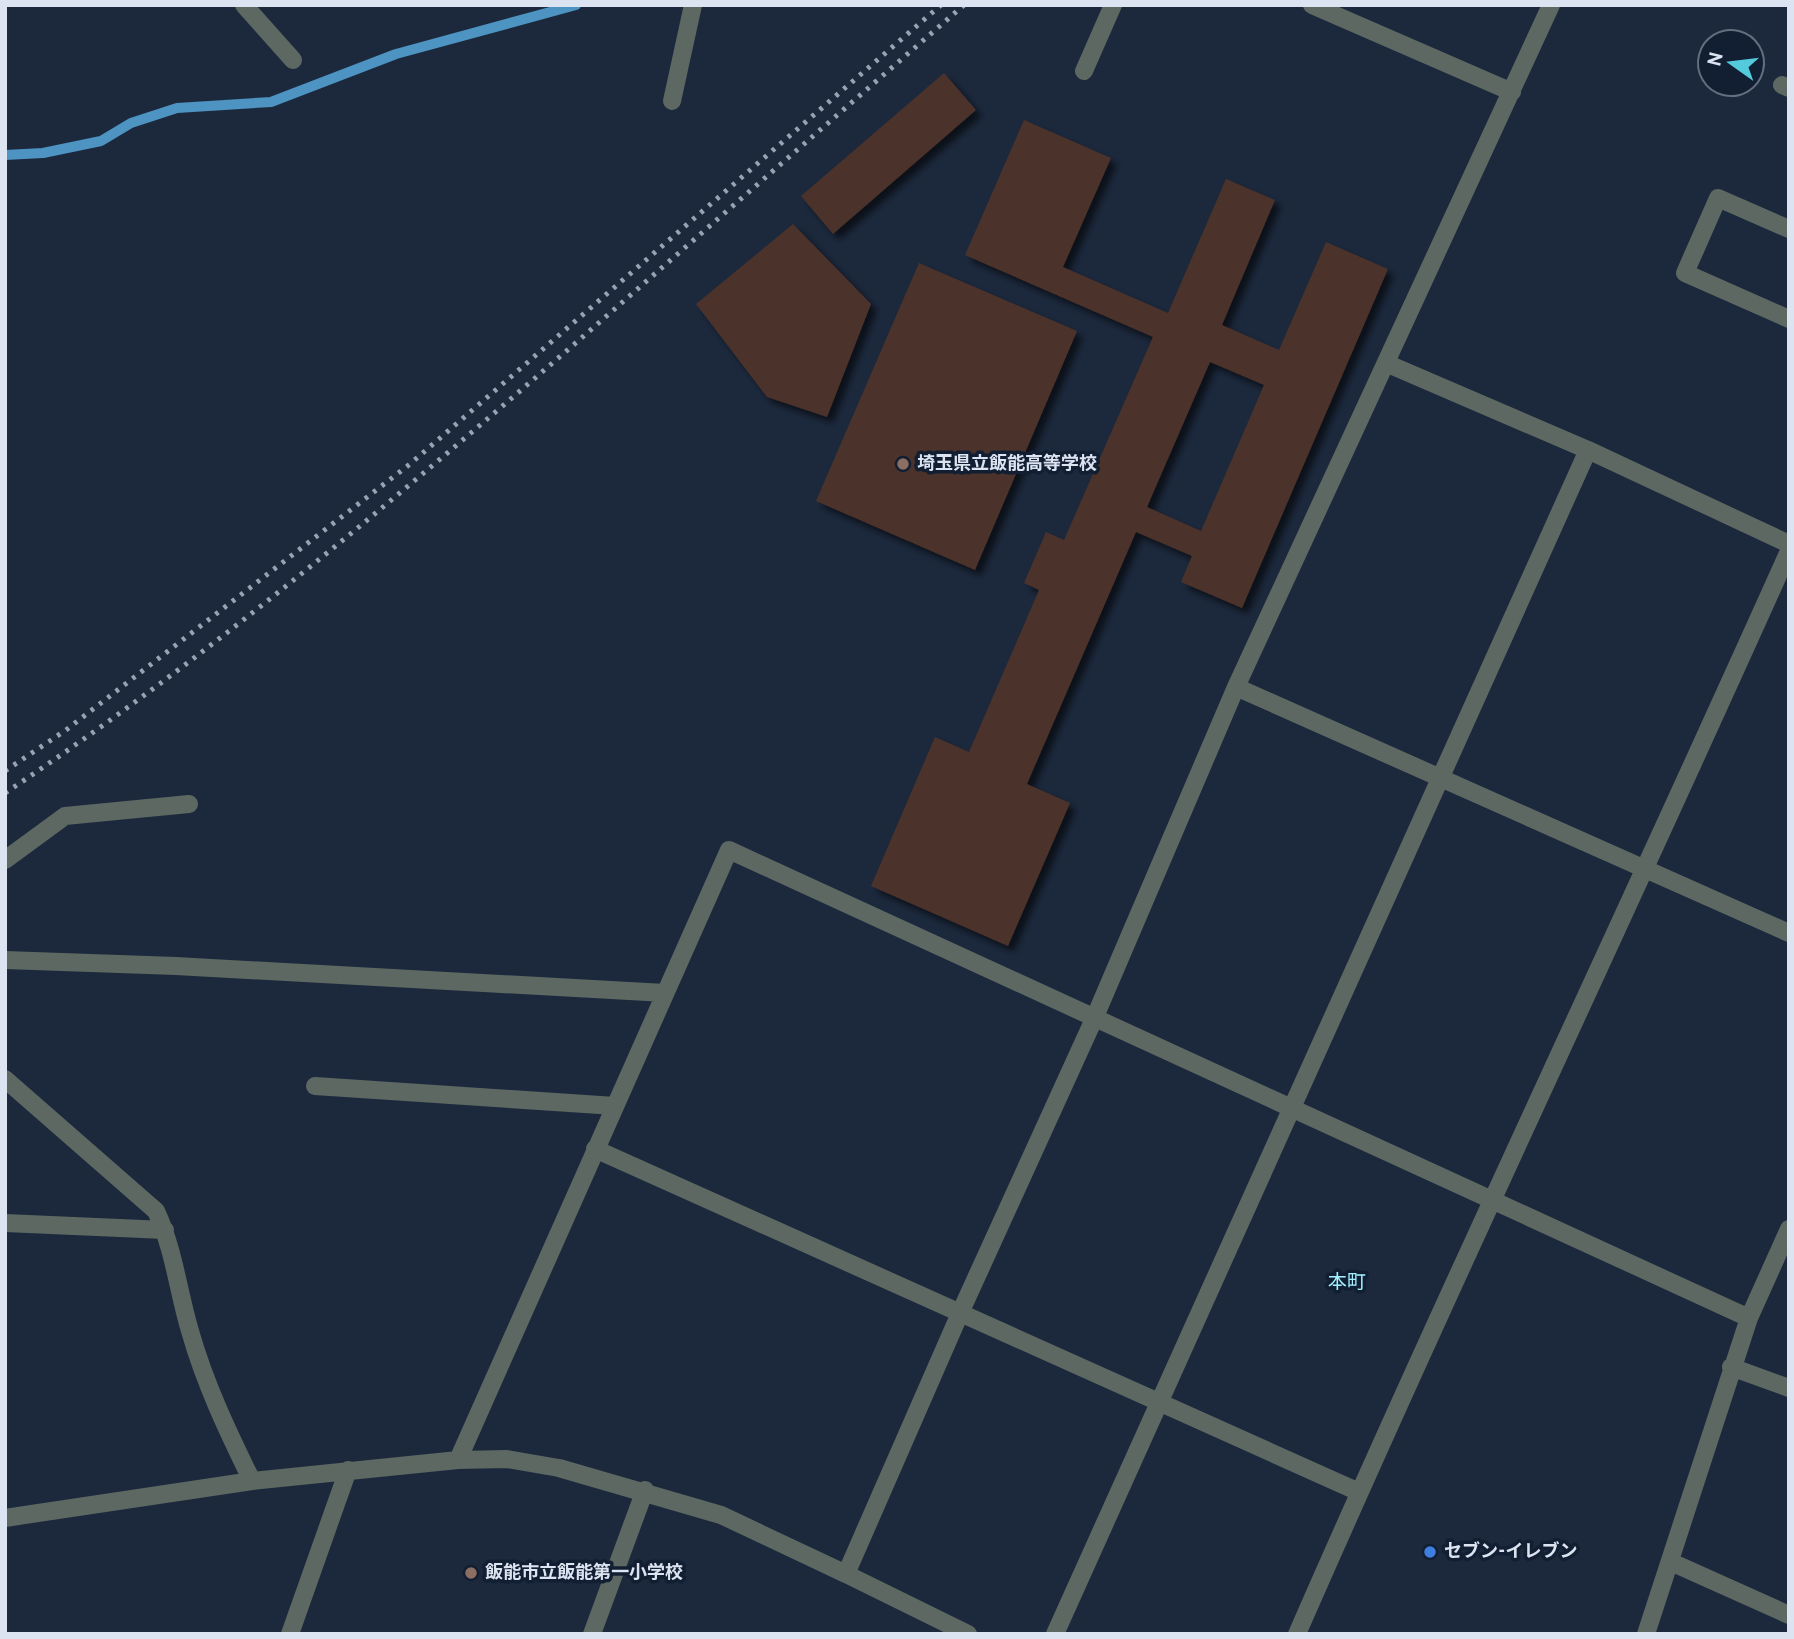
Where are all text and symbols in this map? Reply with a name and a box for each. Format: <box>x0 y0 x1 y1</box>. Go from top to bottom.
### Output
north arrow <box>1696 28 1766 98</box>
text: N <box>1703 50 1730 69</box>
place label: 埼玉県立飯能高等学校 <box>917 453 1097 476</box>
marker: 埼玉県立飯能高等学校 <box>895 456 911 472</box>
district label: 本町 <box>1328 1271 1366 1295</box>
place label: セブン-イレブン <box>1444 1541 1577 1564</box>
marker: セブン-イレブン <box>1422 1544 1438 1560</box>
place label: 飯能市立飯能第一小学校 <box>485 1562 683 1585</box>
marker: 飯能市立飯能第一小学校 <box>463 1565 479 1581</box>

